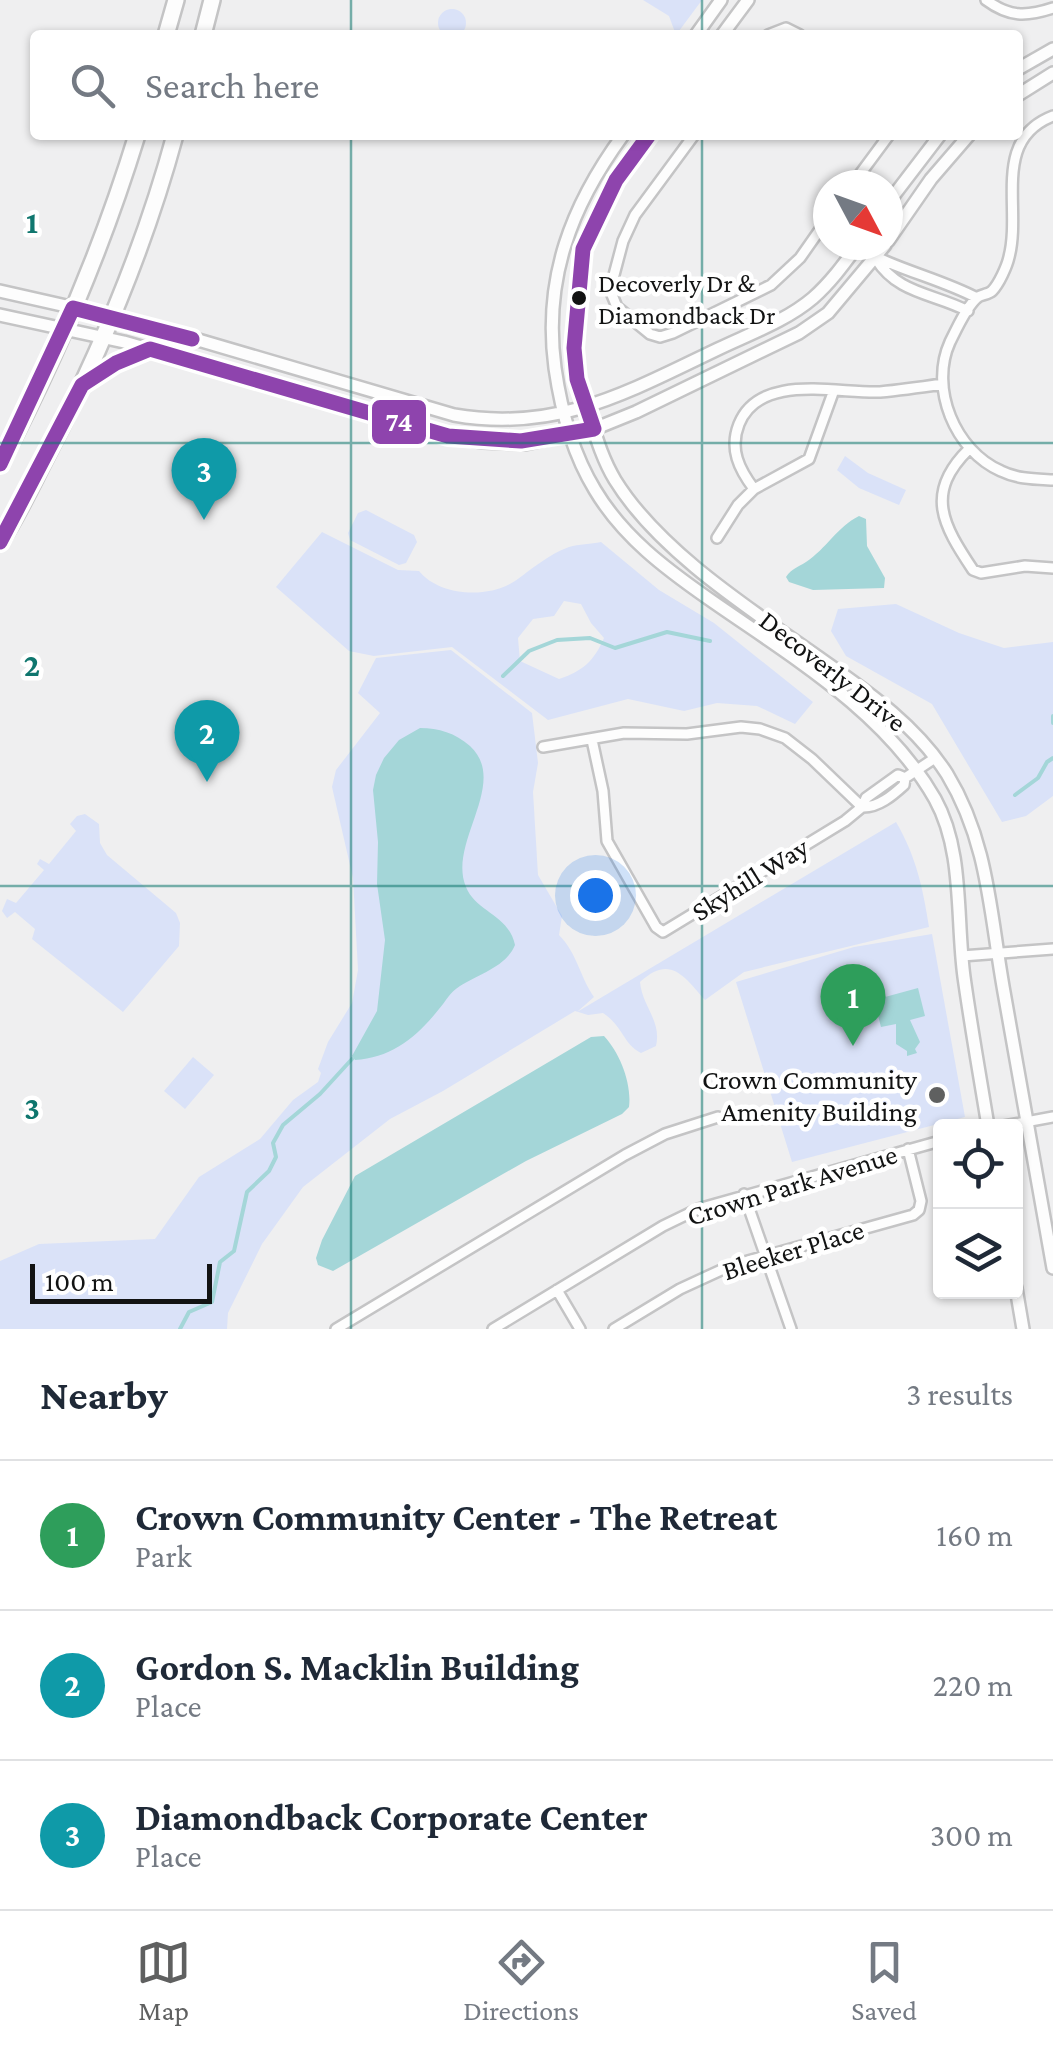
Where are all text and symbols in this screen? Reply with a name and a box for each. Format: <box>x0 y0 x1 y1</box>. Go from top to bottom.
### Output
search box <box>30 30 1023 140</box>
icon: search <box>65 58 120 113</box>
text: Search here <box>145 64 319 106</box>
north arrow <box>813 170 903 260</box>
text: 1 <box>26 204 38 240</box>
place label: Decoverly Dr & Diamondback Dr <box>598 269 776 330</box>
marker: Decoverly Dr & Diamondback Dr <box>569 288 589 308</box>
line badge: 74 <box>370 398 428 446</box>
text: 74 <box>385 406 413 437</box>
pin: 3 <box>172 438 236 520</box>
street label: Decoverly Drive <box>754 604 912 738</box>
text: 2 <box>24 647 40 683</box>
pin: 2 <box>174 700 240 782</box>
street label: Skyhill Way <box>686 830 815 927</box>
your location <box>570 870 621 921</box>
pin: 1 <box>820 964 886 1046</box>
place label: Crown Community Amenity Building <box>702 1064 918 1127</box>
marker: Crown Community Amenity Building <box>926 1084 948 1106</box>
text: 3 <box>24 1090 40 1126</box>
map controls <box>933 1119 1023 1299</box>
button: locate <box>933 1119 1023 1209</box>
street label: Crown Park Avenue <box>683 1138 901 1232</box>
button: layers <box>933 1209 1023 1299</box>
street label: Bleeker Place <box>719 1214 867 1286</box>
scale bar <box>30 1259 212 1304</box>
text: 100 m <box>45 1266 114 1297</box>
text: Nearby <box>40 1371 168 1418</box>
text: 3 results <box>906 1376 1013 1412</box>
text: Crown Community Center - The Retreat <box>135 1496 777 1538</box>
text: 1 <box>67 1517 78 1553</box>
text: 160 m <box>936 1517 1013 1553</box>
text: Park <box>135 1538 192 1574</box>
text: Gordon S. Macklin Building <box>135 1646 579 1688</box>
text: 2 <box>64 1667 81 1703</box>
text: 220 m <box>933 1667 1013 1703</box>
text: Place <box>135 1688 201 1724</box>
text: Diamondback Corporate Center <box>135 1796 648 1838</box>
text: 3 <box>65 1817 80 1853</box>
text: 300 m <box>930 1817 1013 1853</box>
text: Place <box>135 1838 201 1874</box>
tab: Map <box>136 1935 191 2026</box>
tab: Directions <box>463 1935 579 2026</box>
tab: Saved <box>851 1935 917 2026</box>

